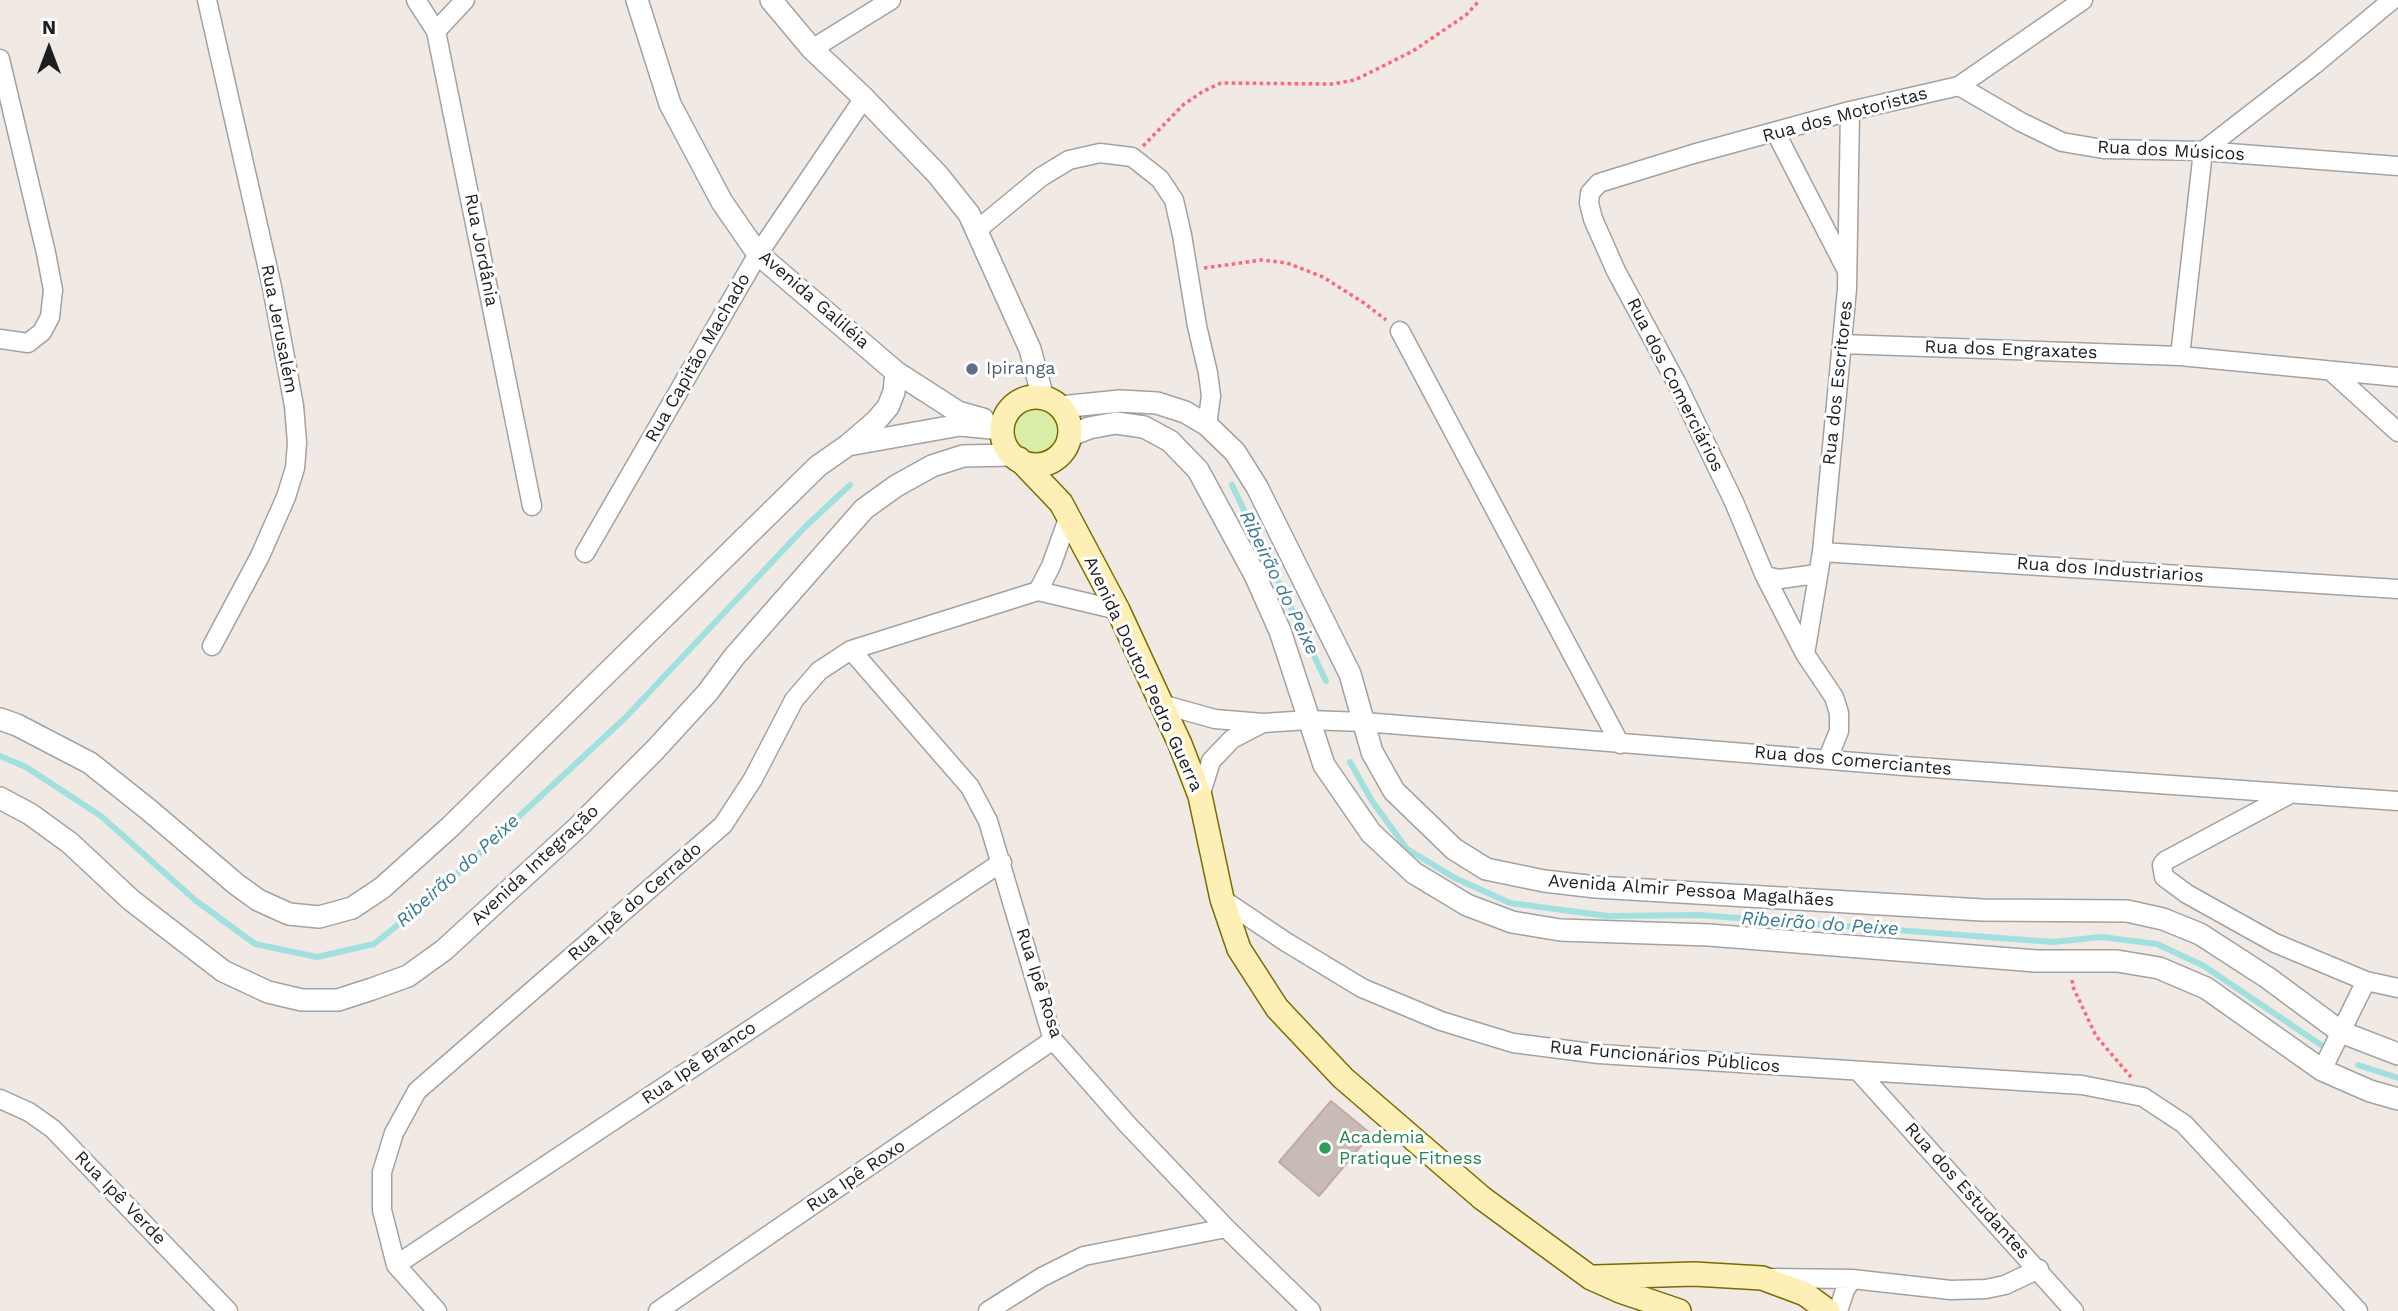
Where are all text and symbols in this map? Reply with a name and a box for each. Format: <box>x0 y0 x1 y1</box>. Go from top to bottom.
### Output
north arrow <box>14 14 84 84</box>
text: N <box>42 16 56 39</box>
street label: Rua dos Motoristas <box>1760 83 1930 147</box>
street label: Rua dos Músicos <box>2097 136 2245 166</box>
street label: Rua Jordânia <box>459 192 503 308</box>
street label: Avenida Galiléia <box>754 246 874 354</box>
street label: Rua Jerusalém <box>256 263 302 395</box>
street label: Rua Capitão Machado <box>641 270 755 446</box>
street label: Rua dos Comerciários <box>1622 295 1728 475</box>
street label: Rua dos Escritores <box>1819 300 1857 466</box>
street label: Rua dos Engraxates <box>1924 336 2098 364</box>
place label: Ipiranga <box>986 358 1055 380</box>
marker: Ipiranga <box>964 361 980 377</box>
water label: Ribeirão do Peixe <box>1234 507 1324 659</box>
street label: Avenida Doutor Pedro Guerra <box>1079 553 1207 795</box>
street label: Rua dos Industriarios <box>2016 553 2204 587</box>
street label: Rua dos Comerciantes <box>1753 742 1953 780</box>
street label: Avenida Integração <box>467 800 603 930</box>
water label: Ribeirão do Peixe <box>392 810 524 932</box>
street label: Rua Ipê do Cerrado <box>564 838 706 966</box>
street label: Avenida Almir Pessoa Magalhães <box>1547 870 1835 912</box>
water label: Ribeirão do Peixe <box>1741 907 1899 941</box>
street label: Rua Ipê Rosa <box>1011 925 1067 1041</box>
street label: Rua Ipê Branco <box>638 1017 760 1109</box>
street label: Rua Funcionários Públicos <box>1549 1036 1781 1078</box>
street label: Rua dos Estudantes <box>1900 1118 2034 1264</box>
place label: Academia Pratique Fitness <box>1339 1127 1482 1170</box>
street label: Rua Ipê Roxo <box>803 1135 909 1217</box>
marker: Academia Pratique Fitness <box>1317 1140 1333 1156</box>
street label: Rua Ipê Verde <box>70 1147 170 1249</box>

